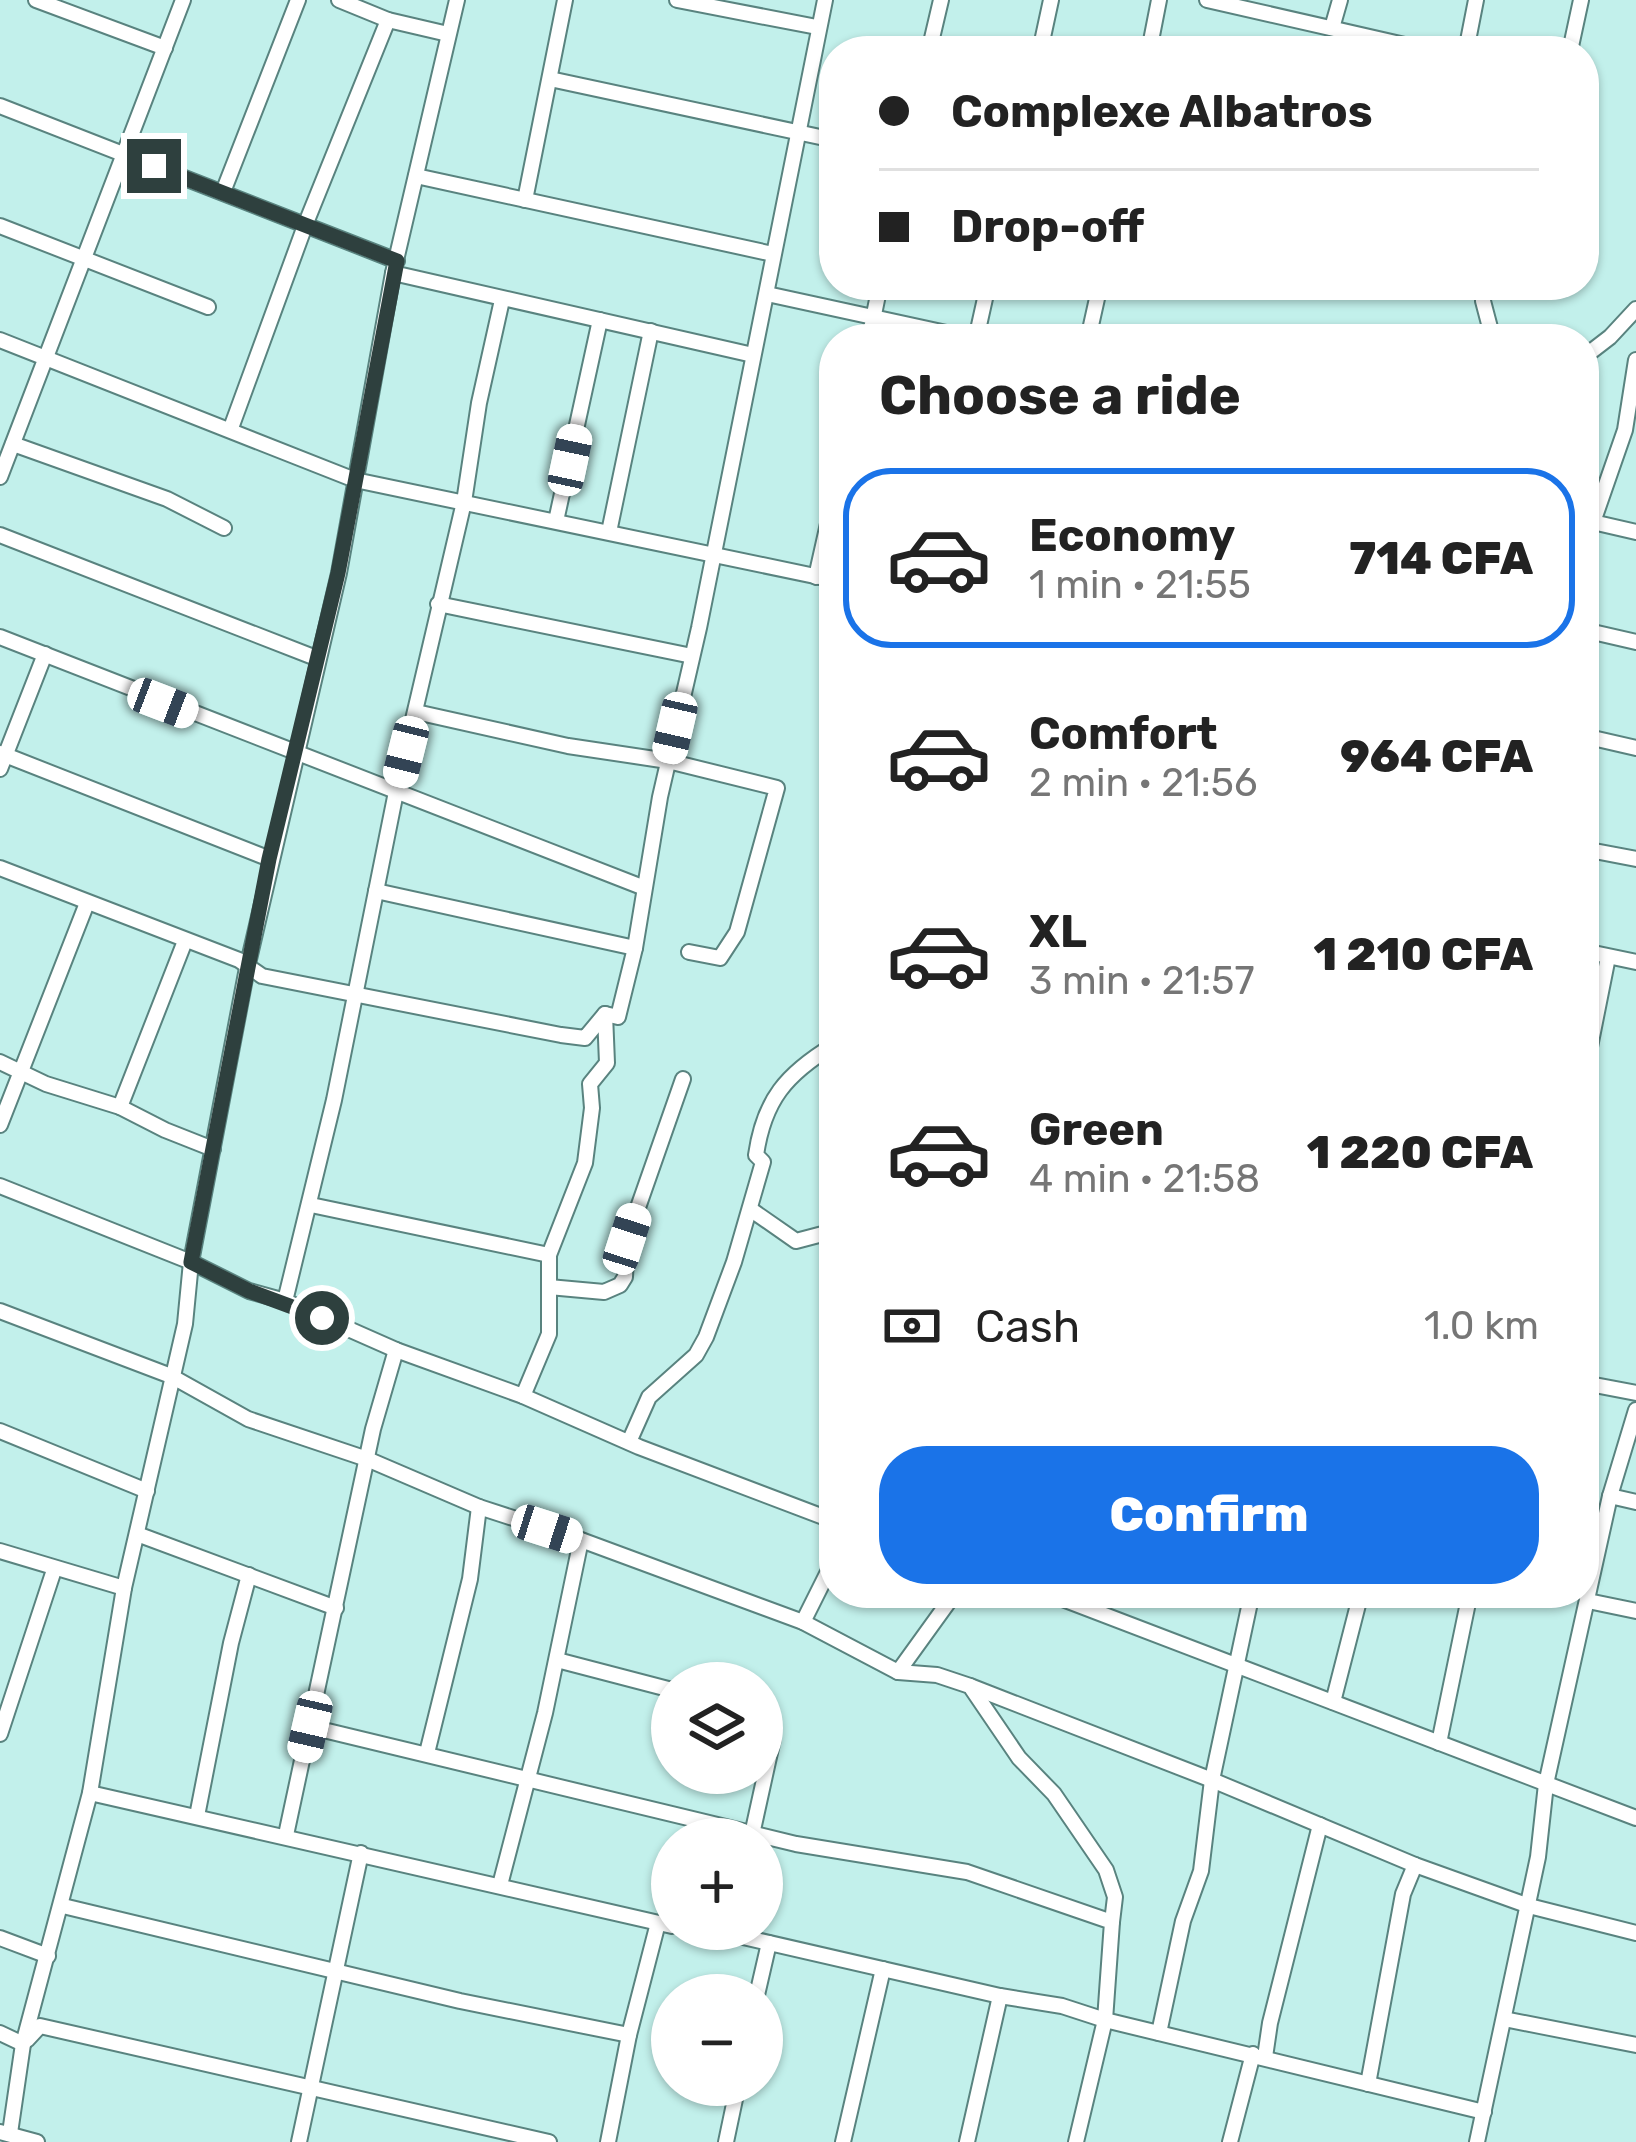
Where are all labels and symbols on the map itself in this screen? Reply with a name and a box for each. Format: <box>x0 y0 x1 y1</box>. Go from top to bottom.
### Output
route end <box>127 139 181 193</box>
car <box>545 421 595 499</box>
car <box>123 673 203 733</box>
car <box>649 689 701 767</box>
car <box>380 713 432 791</box>
car <box>599 1199 655 1279</box>
route start <box>295 1291 349 1345</box>
car <box>507 1501 587 1557</box>
car <box>284 1688 336 1766</box>

